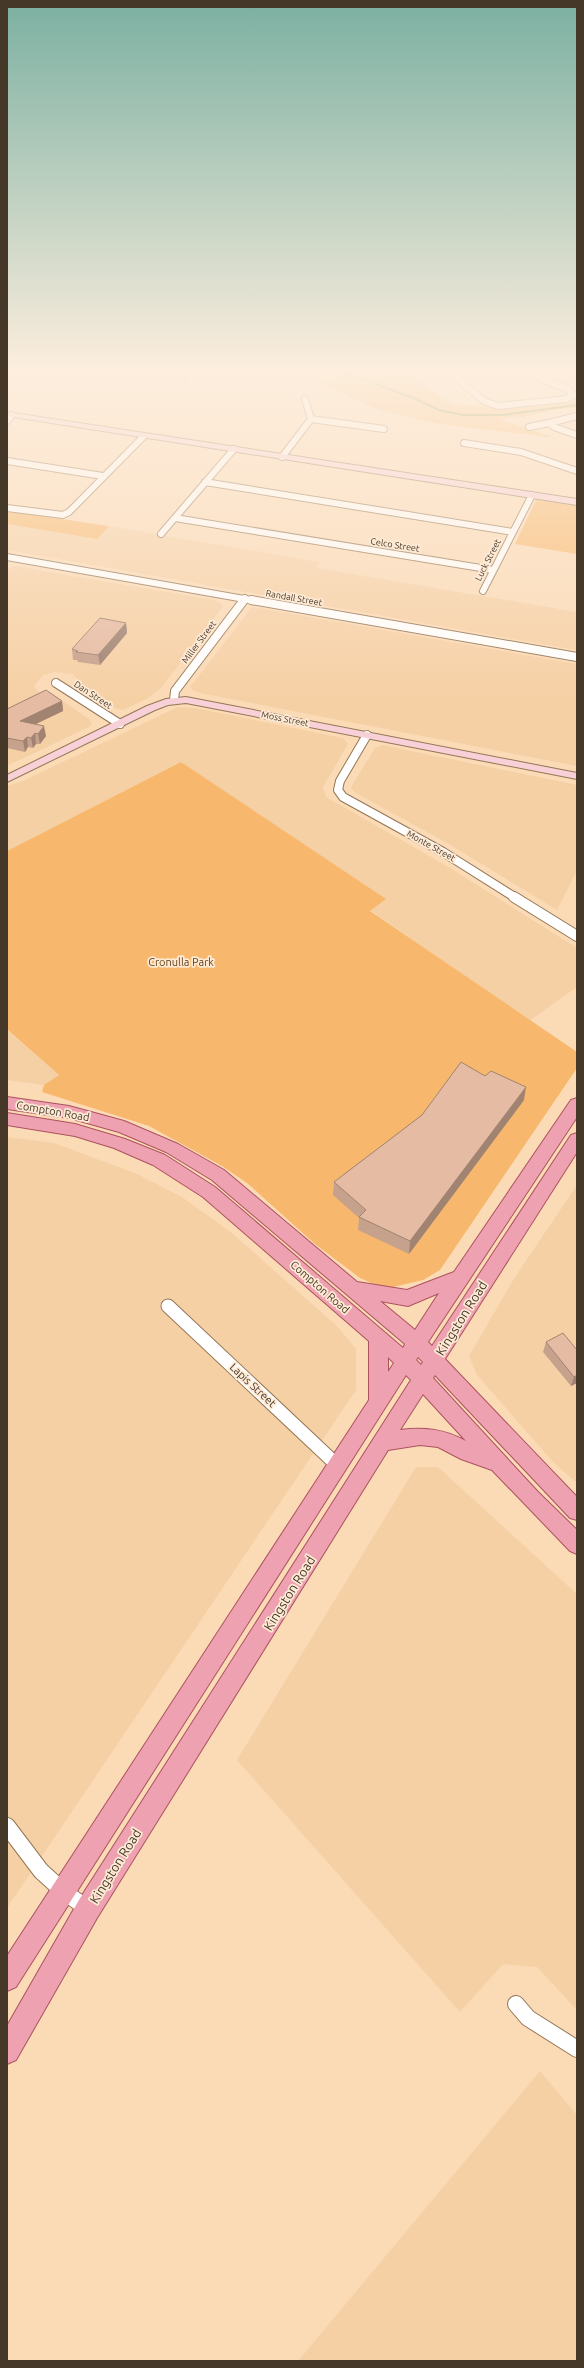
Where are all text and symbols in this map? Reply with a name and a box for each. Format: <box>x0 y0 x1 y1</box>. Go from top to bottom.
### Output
street label: Celco Street <box>370 536 421 554</box>
street label: Luck Street <box>473 537 503 583</box>
street label: Randall Street <box>265 588 323 608</box>
street label: Miller Street <box>180 619 218 665</box>
street label: Dan Street <box>72 679 114 711</box>
street label: Moss Street <box>260 710 310 729</box>
street label: Monte Street <box>405 829 457 864</box>
park label: Cronulla Park <box>148 956 214 968</box>
street label: Compton Road <box>16 1099 90 1123</box>
street label: Compton Road <box>288 1258 352 1316</box>
street label: Kingston Road <box>433 1278 489 1358</box>
street label: Lapis Street <box>228 1361 279 1410</box>
street label: Kingston Road <box>261 1553 317 1633</box>
street label: Kingston Road <box>87 1826 143 1906</box>

